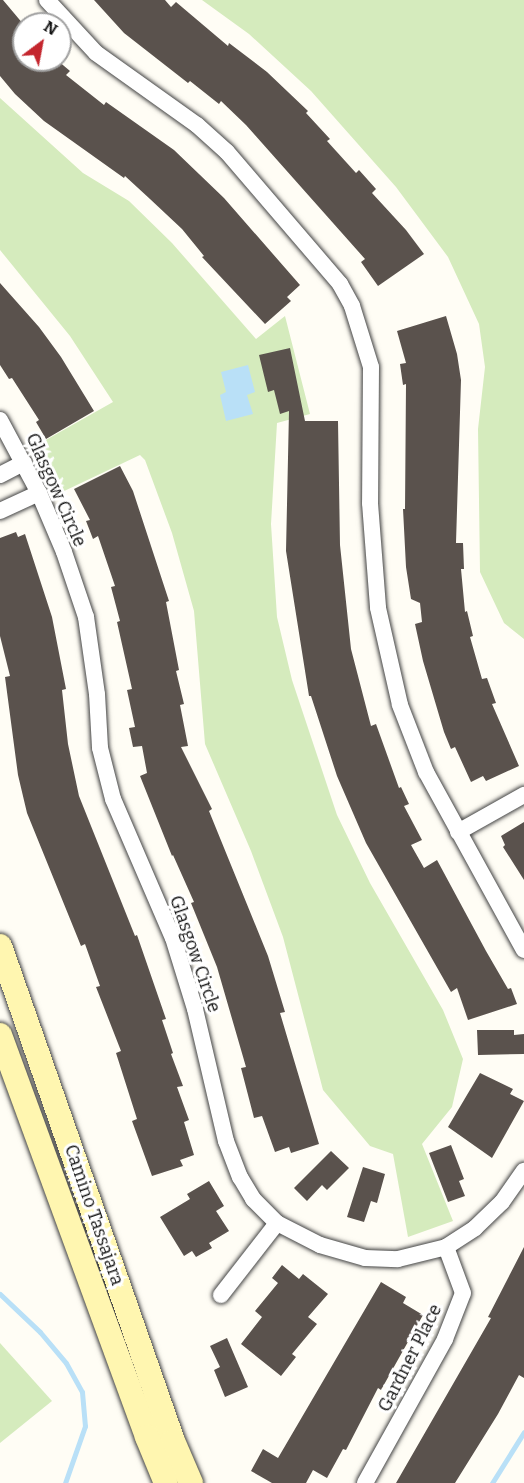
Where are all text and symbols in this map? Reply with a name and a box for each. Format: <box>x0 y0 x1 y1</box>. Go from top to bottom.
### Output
north arrow <box>12 12 72 72</box>
text: N <box>40 17 61 39</box>
street label: Glasgow Circle <box>21 430 91 550</box>
street label: Glasgow Circle <box>165 893 225 1015</box>
street label: Camino Tassajara <box>60 1142 128 1288</box>
street label: Gardner Place <box>374 1301 446 1415</box>

